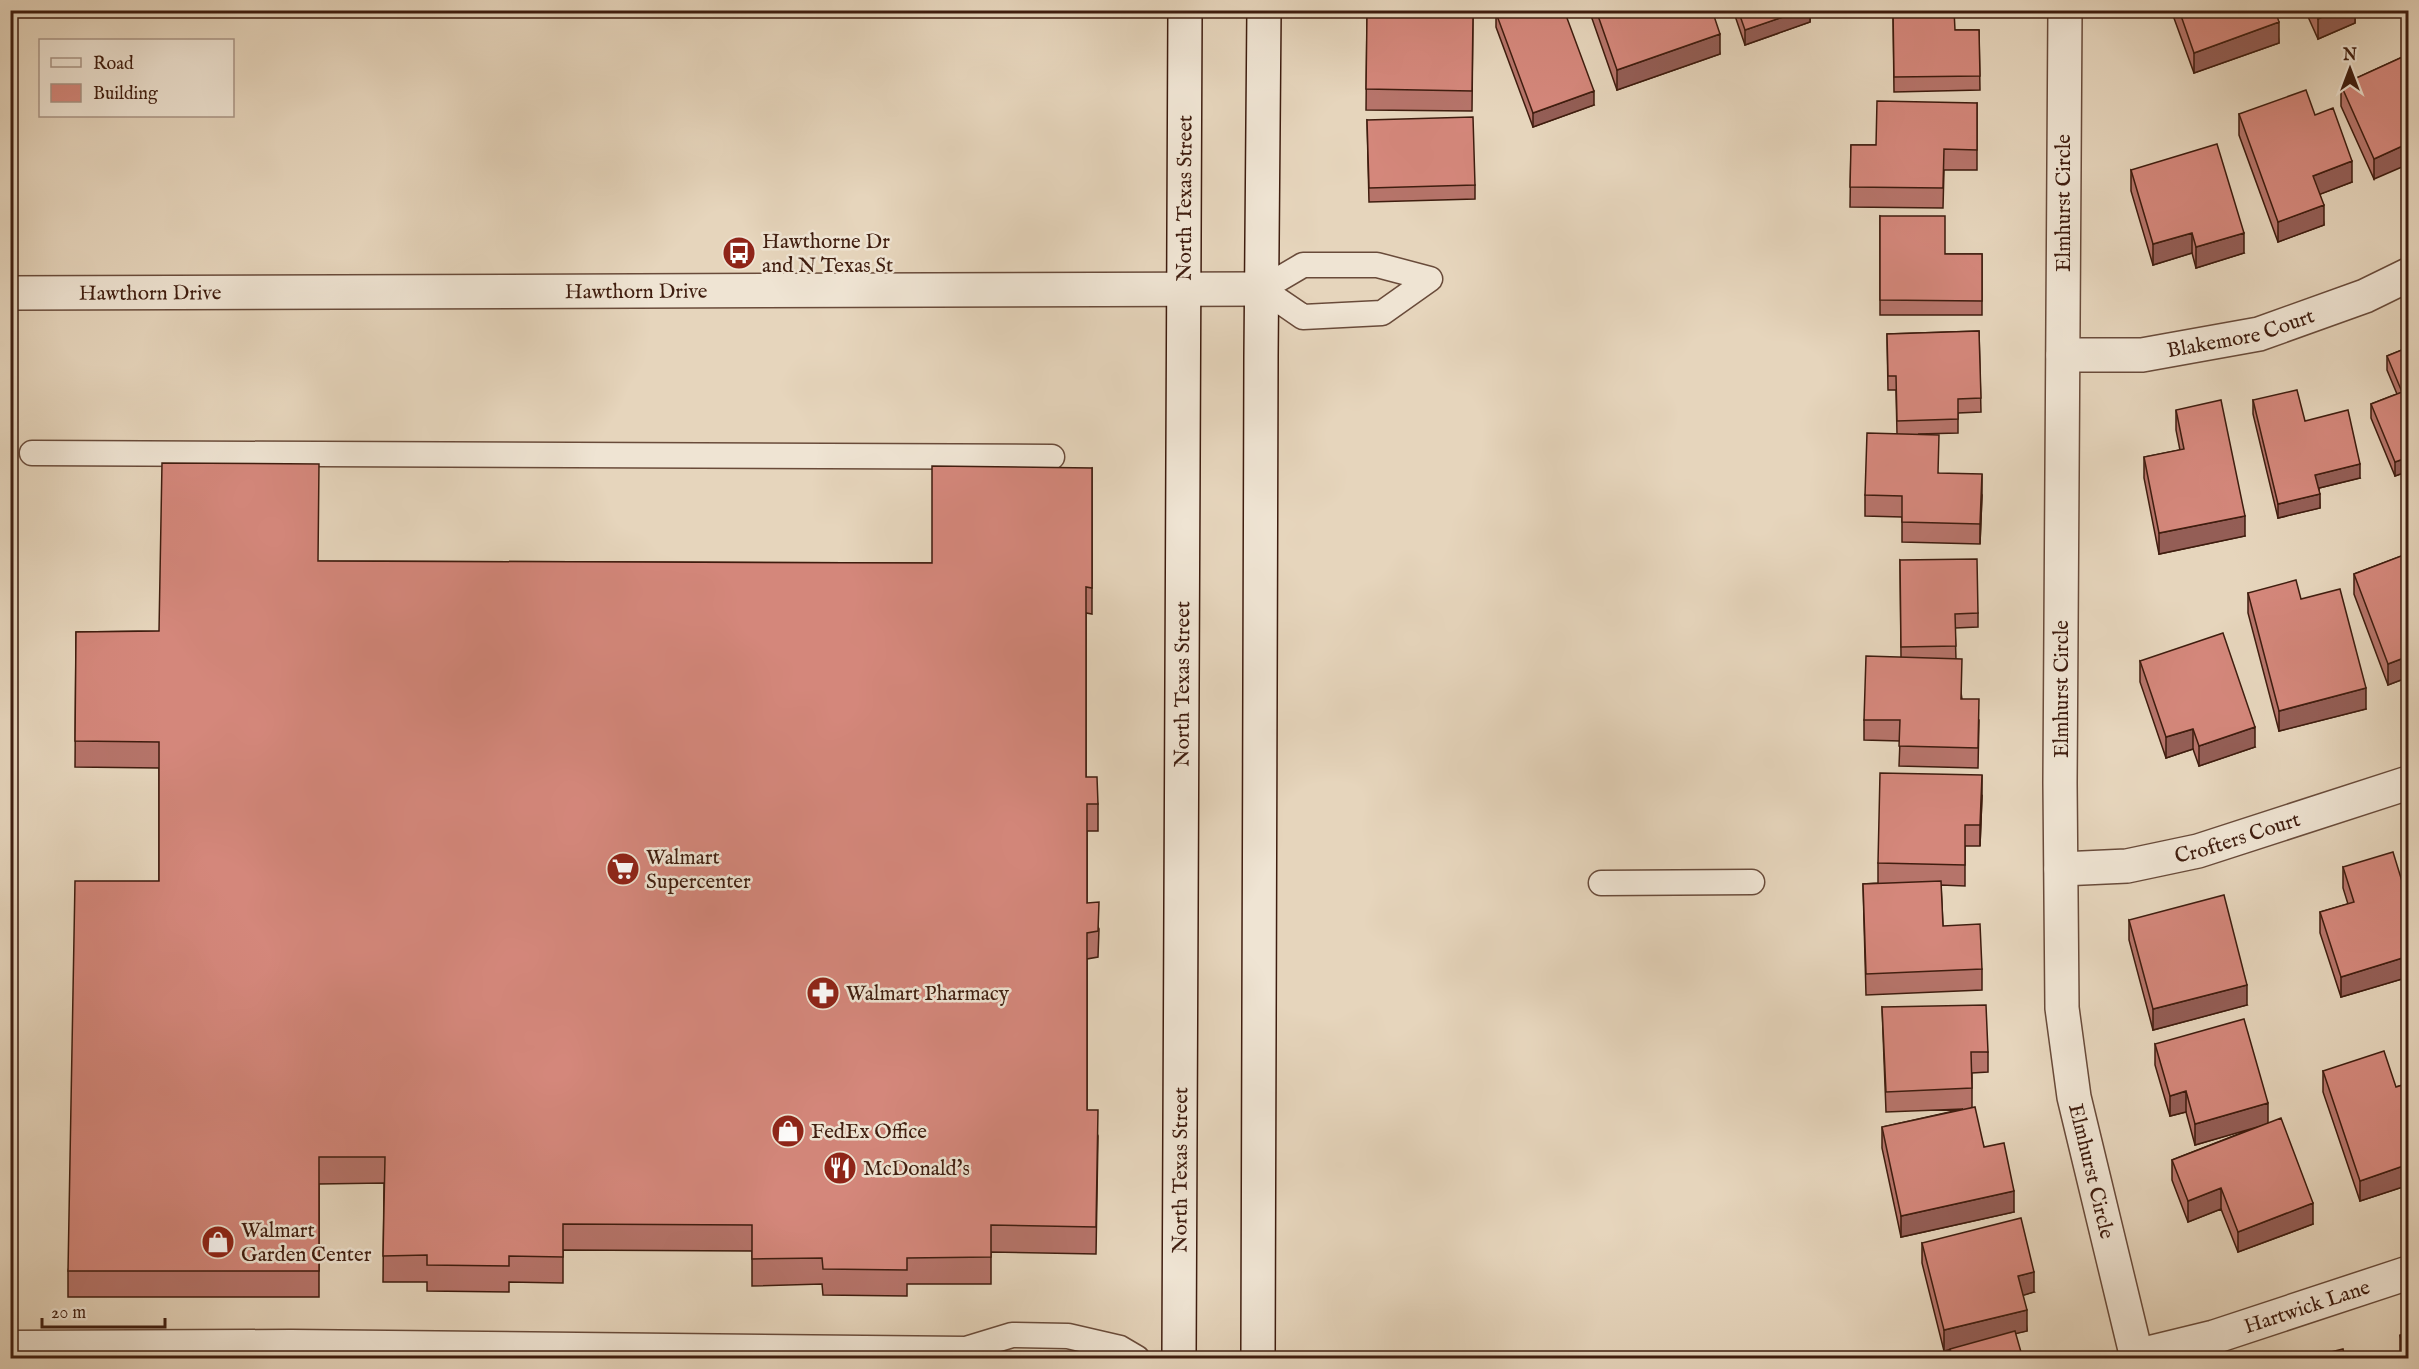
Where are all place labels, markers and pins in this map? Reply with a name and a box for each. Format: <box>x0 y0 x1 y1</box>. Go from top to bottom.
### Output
place label: Hawthorne Dr and N Texas St <box>762 229 893 280</box>
bus stop icon: Hawthorne Dr and N Texas St <box>721 235 757 271</box>
place label: Walmart Supercenter <box>646 845 751 896</box>
supermarket icon: Walmart Supercenter <box>605 851 641 887</box>
pharmacy icon: Walmart Pharmacy <box>805 975 841 1011</box>
place label: Walmart Pharmacy <box>846 981 1010 1008</box>
shop icon: FedEx Office <box>770 1113 806 1149</box>
place label: FedEx Office <box>811 1119 927 1146</box>
restaurant icon: McDonald's <box>822 1150 858 1186</box>
place label: McDonald's <box>863 1156 970 1183</box>
place label: Walmart Garden Center <box>241 1218 372 1269</box>
shop icon: Walmart Garden Center <box>200 1224 236 1260</box>

